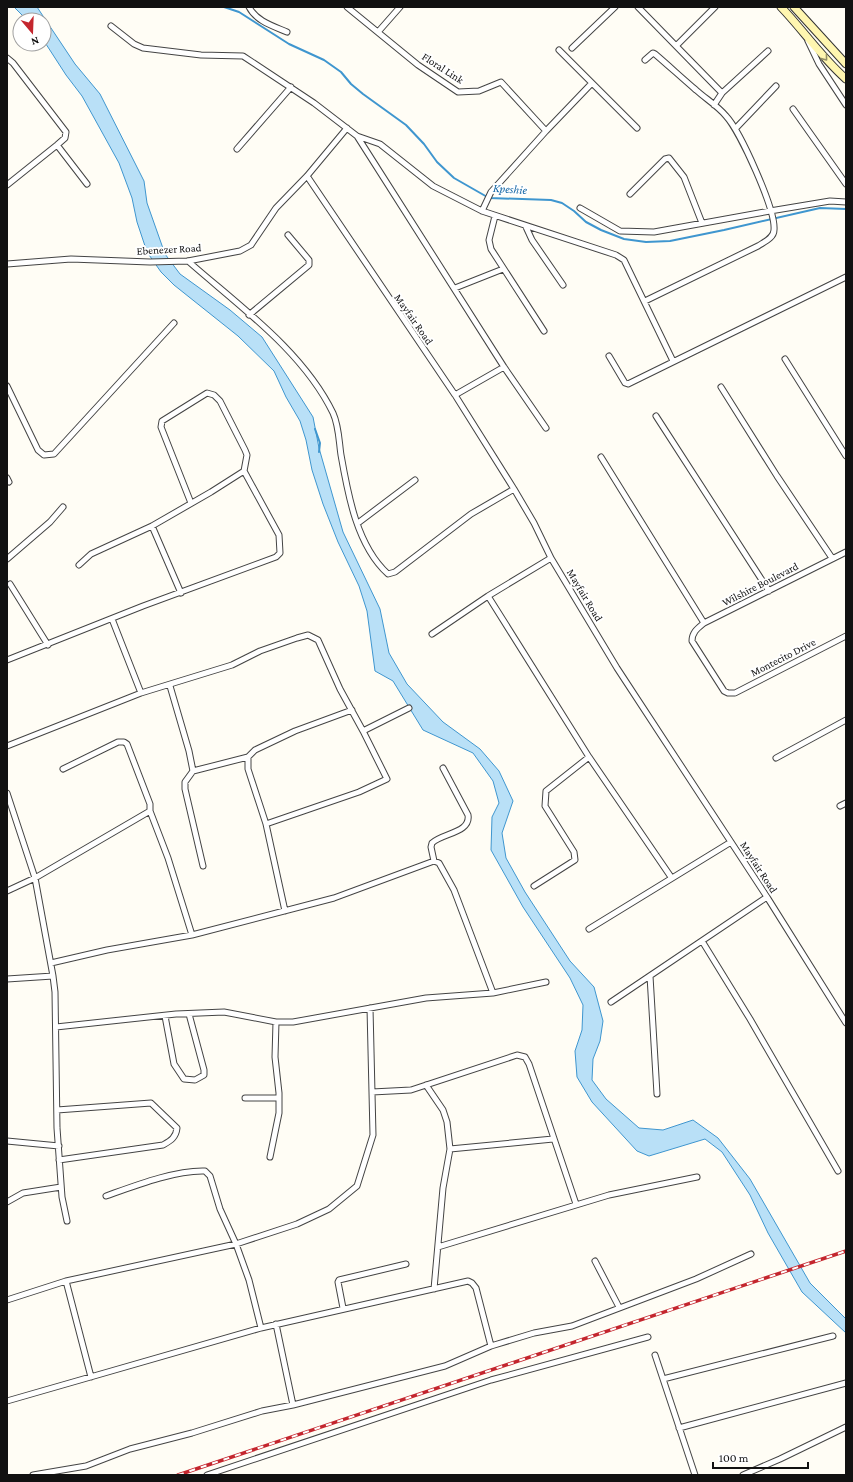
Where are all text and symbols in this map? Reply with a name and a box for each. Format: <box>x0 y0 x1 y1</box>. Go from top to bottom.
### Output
north arrow <box>12 12 52 52</box>
text: N <box>29 35 41 49</box>
street label: Floral Link <box>420 50 467 86</box>
one-way arrow <box>820 53 827 60</box>
water label: Kpeshie <box>492 181 528 197</box>
street label: Ebenezer Road <box>136 241 202 257</box>
street label: Mayfair Road <box>391 291 436 347</box>
street label: Wilshire Boulevard <box>720 560 800 608</box>
street label: Mayfair Road <box>564 567 605 624</box>
street label: Montecito Drive <box>748 635 818 679</box>
street label: Mayfair Road <box>737 839 780 896</box>
scale bar <box>713 1444 808 1470</box>
text: 100 m <box>719 1451 749 1465</box>

